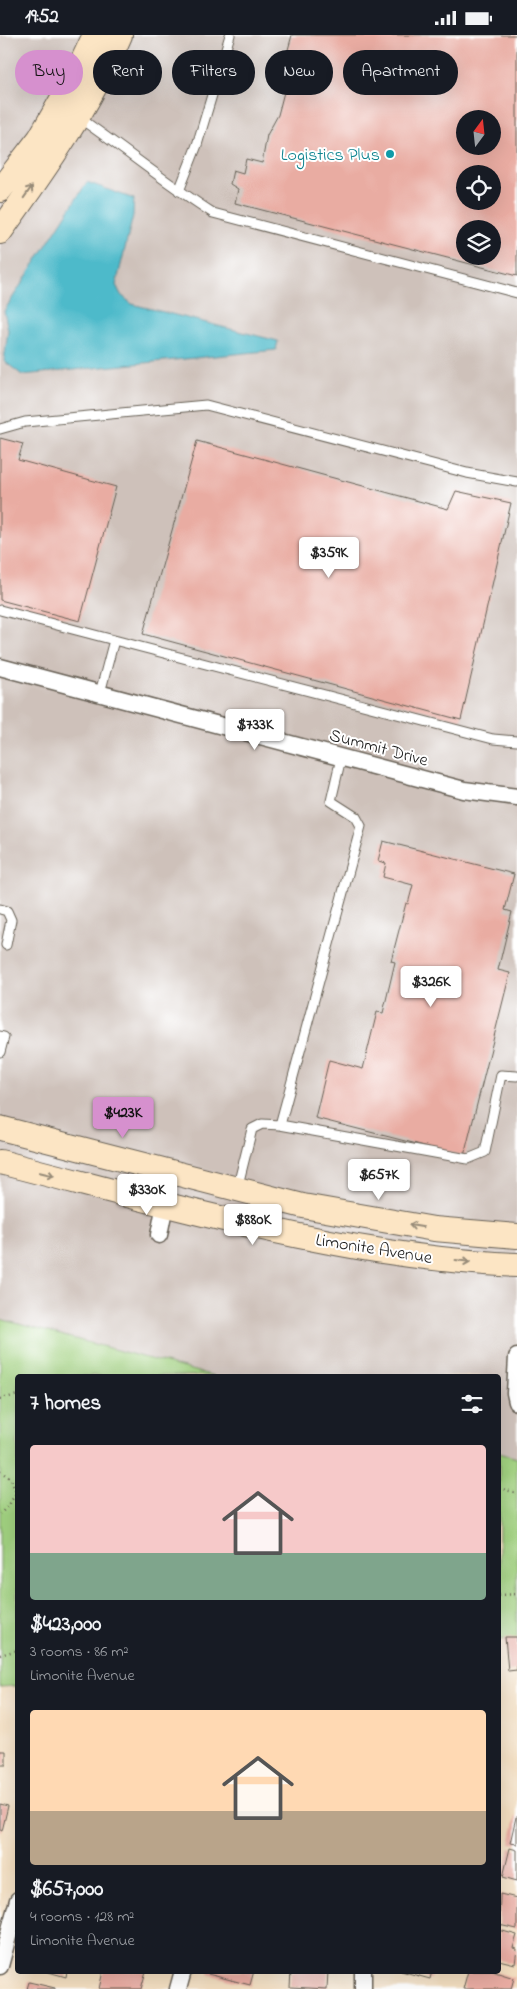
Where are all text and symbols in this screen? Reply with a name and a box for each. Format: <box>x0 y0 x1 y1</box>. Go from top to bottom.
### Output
text: 19:52 <box>25 4 59 31</box>
chip: Buy <box>15 50 83 95</box>
chip: Rent <box>93 50 162 95</box>
chip: Filters <box>172 50 255 95</box>
chip: New <box>265 50 333 95</box>
chip: Apartment <box>343 50 458 95</box>
north arrow <box>456 110 501 155</box>
map controls <box>456 110 501 265</box>
place label: Logistics Plus <box>281 143 380 170</box>
marker: Logistics Plus <box>384 148 396 160</box>
button: locate <box>456 165 501 210</box>
one-way arrow <box>23 185 33 199</box>
button: layers <box>456 220 501 265</box>
pin: $359K <box>294 537 364 579</box>
text: $359K <box>310 541 348 565</box>
pin: $733K <box>220 709 290 751</box>
text: $733K <box>236 713 274 737</box>
street label: Summit Drive <box>326 723 432 775</box>
pin: $326K <box>396 965 466 1008</box>
text: $326K <box>411 970 451 994</box>
pin: $423K <box>88 1097 158 1139</box>
text: $423K <box>104 1101 142 1125</box>
pin: $657K <box>344 1159 414 1201</box>
text: $657K <box>359 1163 399 1187</box>
one-way arrow <box>39 1170 55 1179</box>
pin: $330K <box>112 1173 182 1216</box>
text: $330K <box>128 1178 166 1202</box>
pin: $880K <box>218 1203 288 1246</box>
text: $880K <box>235 1208 271 1232</box>
one-way arrow <box>409 1221 425 1231</box>
street label: Limonite Avenue <box>313 1228 435 1272</box>
one-way arrow <box>454 1256 470 1266</box>
text: 7 homes <box>30 1389 101 1419</box>
icon: filters <box>458 1390 486 1418</box>
icon: home <box>213 1478 303 1568</box>
text: $423,000 <box>30 1610 101 1640</box>
text: 3 rooms · 86 m² <box>30 1640 128 1664</box>
text: Limonite Avenue <box>30 1664 135 1688</box>
icon: home <box>213 1743 303 1833</box>
text: $657,000 <box>30 1875 103 1905</box>
text: 4 rooms · 128 m² <box>30 1905 134 1929</box>
text: Limonite Avenue <box>30 1929 135 1953</box>

